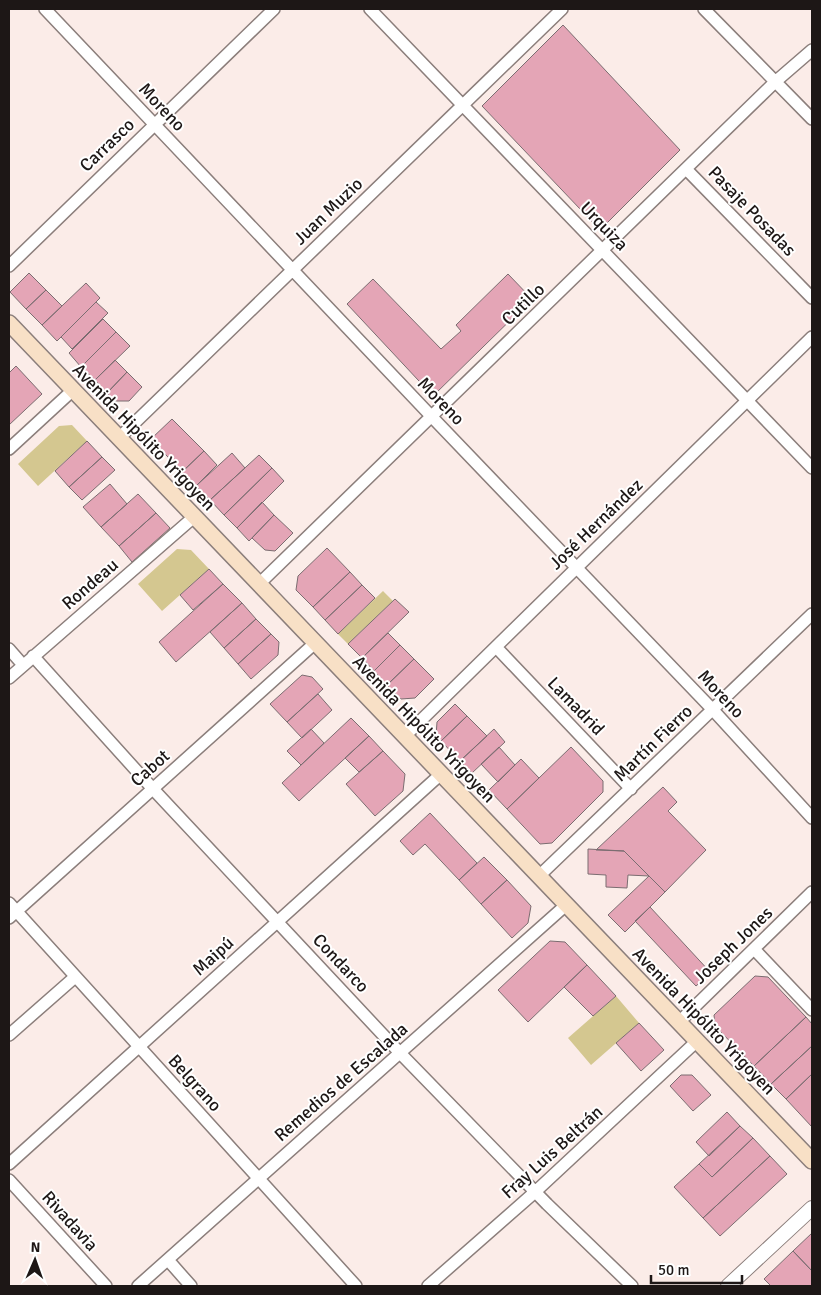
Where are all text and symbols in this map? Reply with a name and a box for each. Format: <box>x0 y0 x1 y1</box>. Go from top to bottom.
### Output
street label: Moreno <box>134 78 190 136</box>
street label: Carrasco <box>75 114 139 176</box>
street label: Pasaje Posadas <box>704 161 800 261</box>
street label: Juan Muzio <box>289 173 367 249</box>
street label: Urquiza <box>575 197 633 255</box>
street label: Cutillo <box>497 278 549 330</box>
street label: Avenida Hipólito Yrigoyen <box>68 359 220 515</box>
street label: Moreno <box>413 372 469 430</box>
street label: José Hernández <box>545 474 647 574</box>
street label: Rondeau <box>57 554 123 614</box>
street label: Avenida Hipólito Yrigoyen <box>348 651 500 807</box>
street label: Moreno <box>693 665 749 723</box>
street label: Lamadrid <box>543 672 609 740</box>
street label: Martín Fierro <box>609 700 697 786</box>
street label: Cabot <box>126 745 174 791</box>
street label: Joseph Jones <box>689 902 777 988</box>
street label: Condarco <box>308 929 374 997</box>
street label: Maipú <box>188 932 238 980</box>
street label: Avenida Hipólito Yrigoyen <box>628 943 780 1099</box>
street label: Remedios de Escalada <box>270 1018 412 1146</box>
street label: Belgrano <box>164 1050 226 1116</box>
street label: Fray Luis Beltrán <box>497 1101 607 1203</box>
street label: Rivadavia <box>37 1186 103 1256</box>
north arrow <box>10 1235 60 1285</box>
text: N <box>30 1239 41 1256</box>
scale bar <box>651 1252 742 1284</box>
text: 50 m <box>658 1261 689 1279</box>

